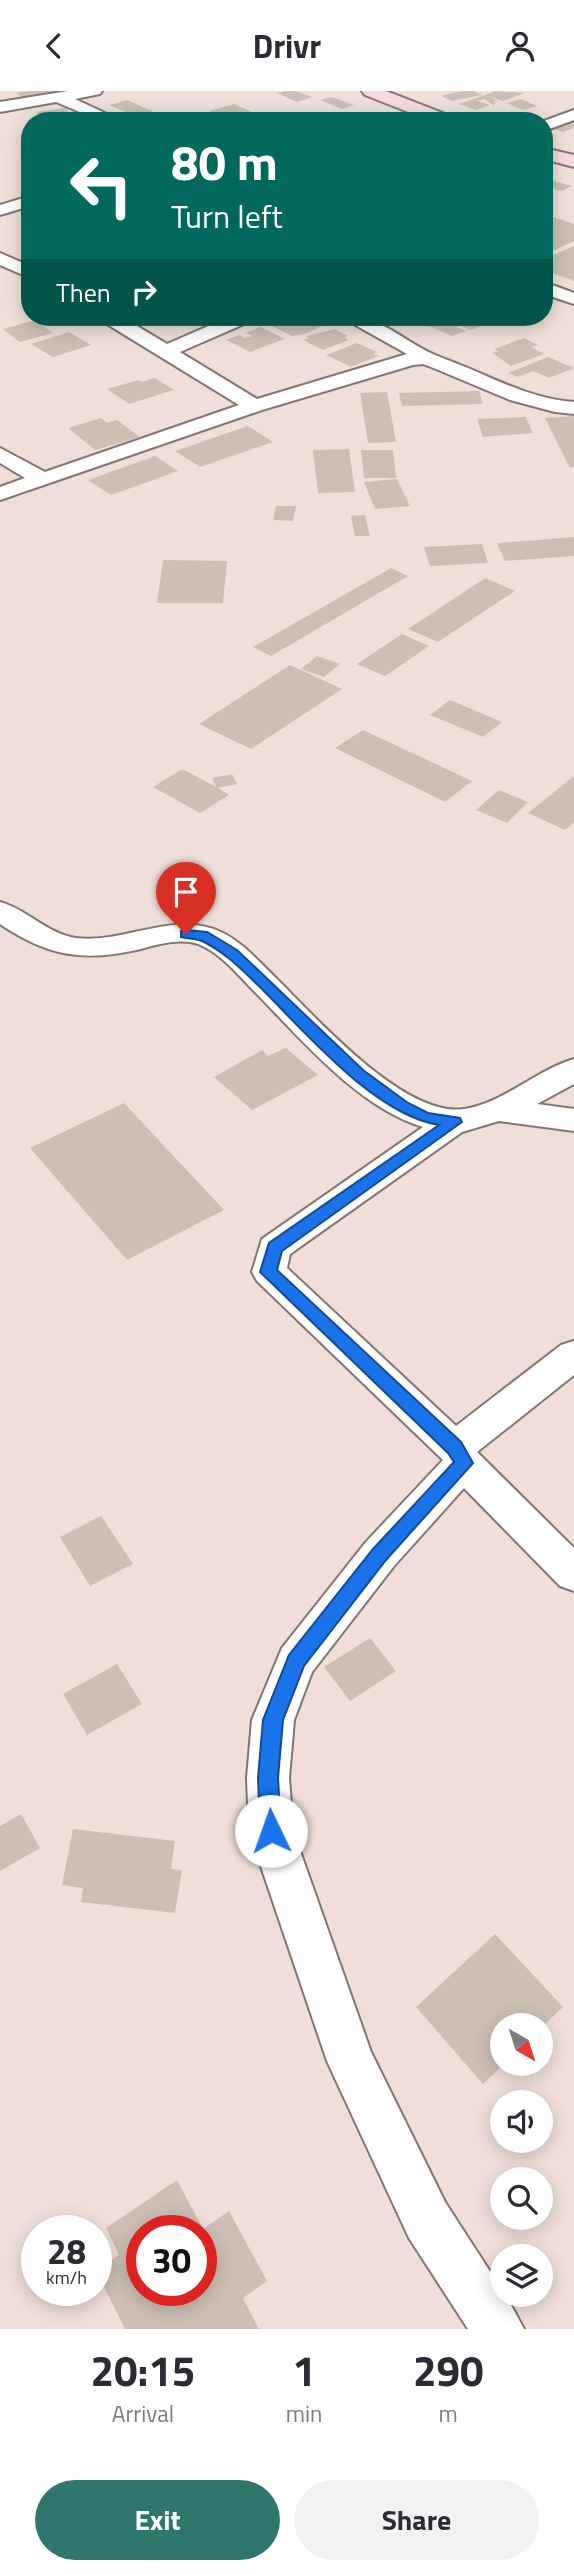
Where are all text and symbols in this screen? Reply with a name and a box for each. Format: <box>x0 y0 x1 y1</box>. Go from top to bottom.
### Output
text: Drivr <box>253 22 321 70</box>
icon: back <box>35 27 73 65</box>
icon: person <box>501 27 539 65</box>
text: 80 m <box>171 124 278 199</box>
icon: left <box>56 140 147 231</box>
text: Turn left <box>171 192 283 240</box>
text: Then <box>56 273 111 312</box>
icon: right <box>125 273 163 311</box>
pin <box>156 862 216 934</box>
icon: arrive <box>167 873 205 911</box>
position arrow <box>234 1794 308 1868</box>
north arrow <box>490 2013 553 2075</box>
map controls <box>490 2013 553 2307</box>
button: sound <box>490 2090 553 2153</box>
button: search <box>490 2167 553 2230</box>
speed limit sign: 30 <box>126 2215 217 2306</box>
text: 28 <box>47 2224 86 2278</box>
button: layers <box>490 2244 553 2307</box>
text: km/h <box>46 2264 87 2291</box>
text: 20:15 <box>90 2338 195 2402</box>
text: 1 <box>292 2338 316 2402</box>
text: 290 <box>413 2338 483 2402</box>
text: Arrival <box>112 2396 174 2431</box>
text: min <box>286 2396 322 2431</box>
text: m <box>439 2396 458 2431</box>
button: Exit <box>35 2480 280 2560</box>
button: Share <box>294 2480 539 2560</box>

